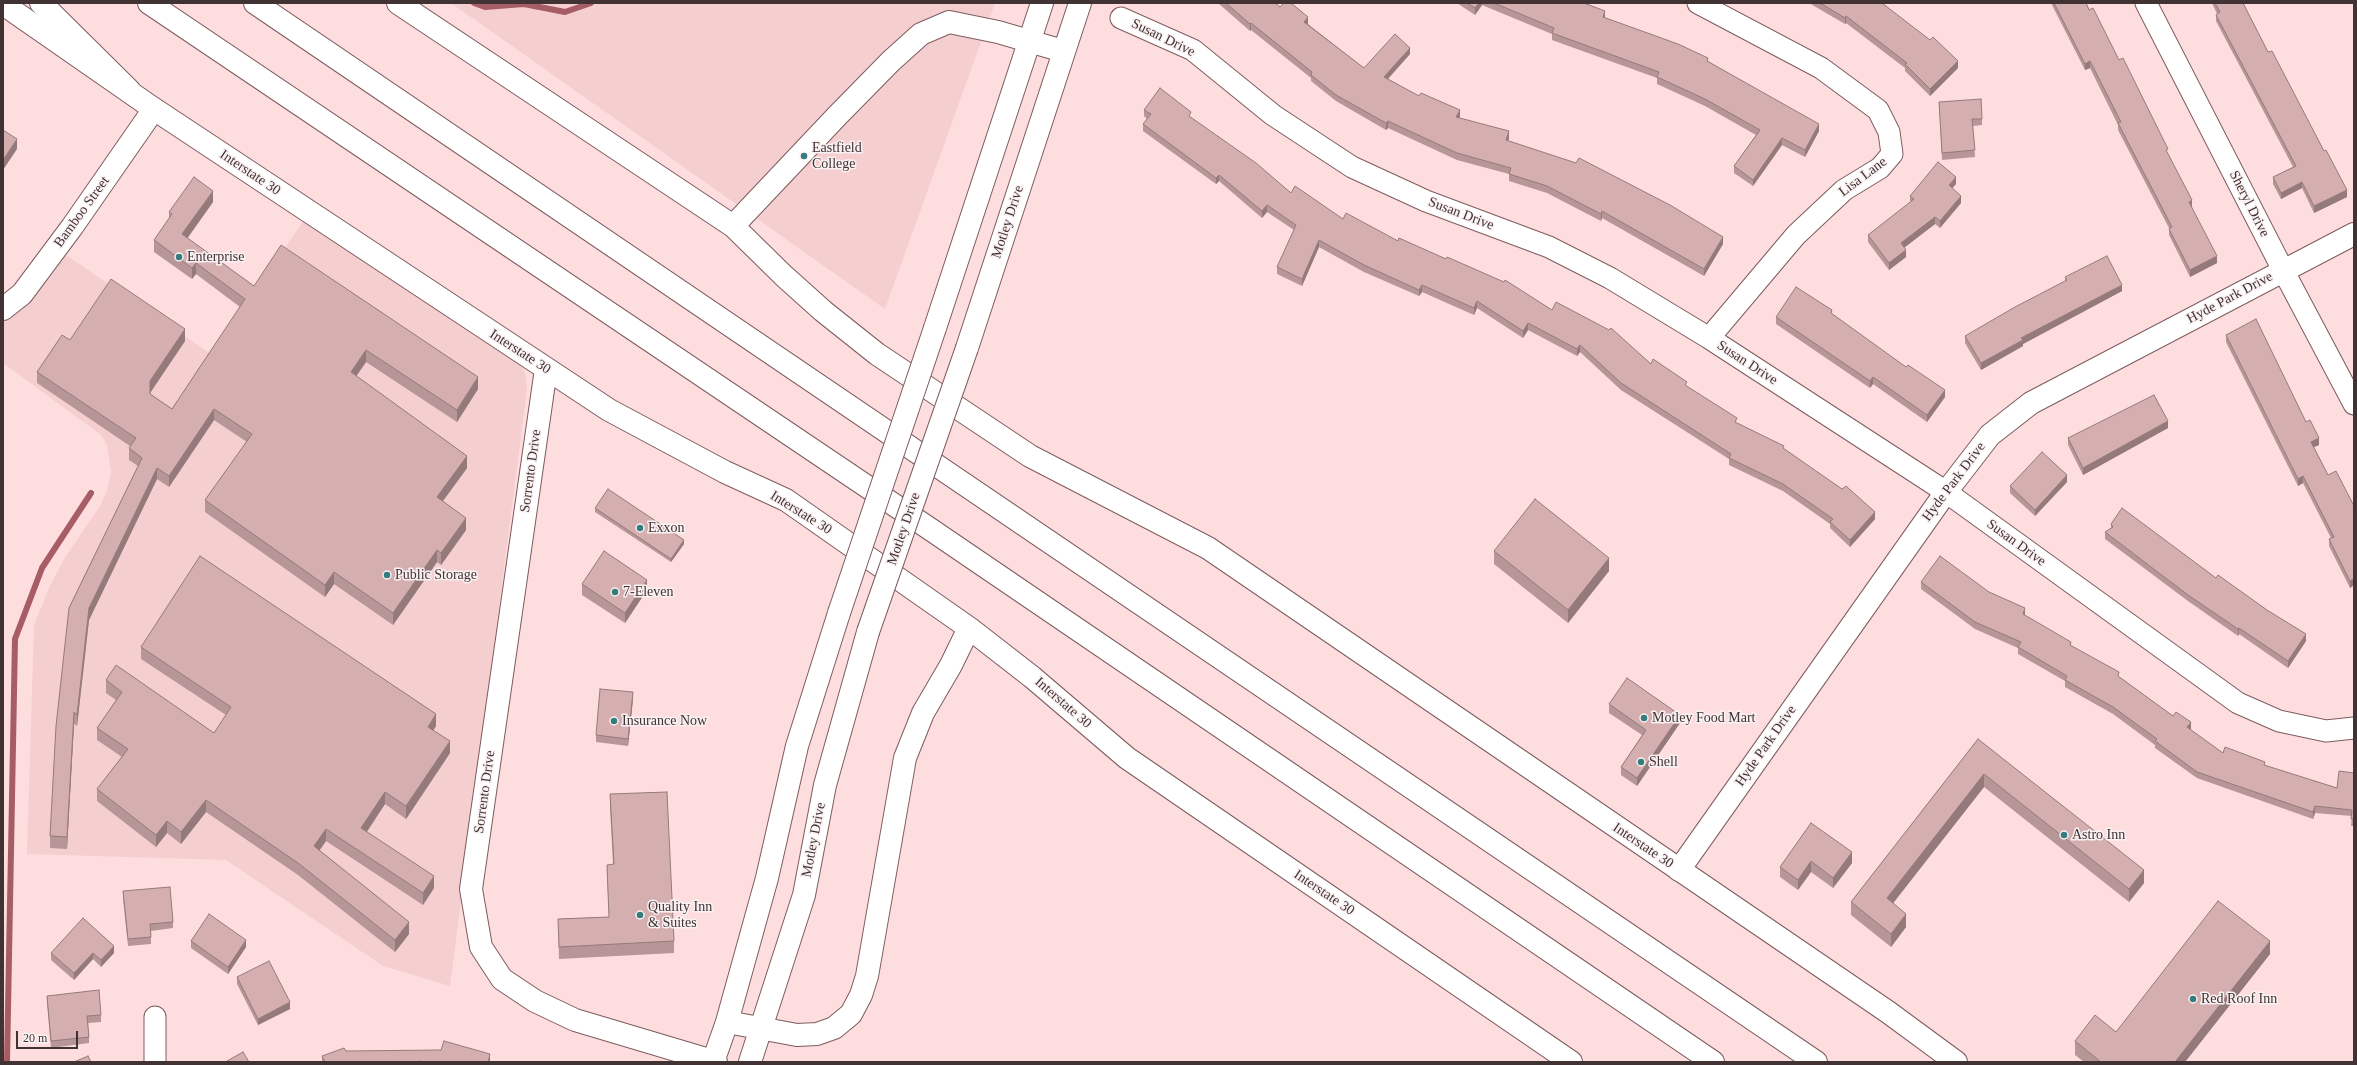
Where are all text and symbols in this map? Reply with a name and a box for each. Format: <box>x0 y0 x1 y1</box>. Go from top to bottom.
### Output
street label: Susan Drive <box>1128 15 1198 61</box>
place label: Eastfield College <box>812 140 862 172</box>
street label: Interstate 30 <box>216 147 284 199</box>
marker: Eastfield College <box>799 151 809 161</box>
street label: Lisa Lane <box>1836 154 1890 200</box>
street label: Sheryl Drive <box>2225 168 2273 240</box>
street label: Bamboo Street <box>51 173 113 251</box>
street label: Motley Drive <box>988 183 1028 261</box>
street label: Susan Drive <box>1426 194 1496 234</box>
place label: Enterprise <box>187 249 245 265</box>
marker: Enterprise <box>174 252 184 262</box>
street label: Hyde Park Drive <box>2184 268 2276 328</box>
street label: Interstate 30 <box>486 326 554 378</box>
street label: Susan Drive <box>1714 337 1780 389</box>
street label: Sorrento Drive <box>517 428 545 514</box>
street label: Hyde Park Drive <box>1919 439 1989 525</box>
street label: Interstate 30 <box>767 487 835 539</box>
street label: Motley Drive <box>884 490 924 568</box>
street label: Susan Drive <box>1983 516 2049 570</box>
place label: Exxon <box>648 520 685 536</box>
marker: Exxon <box>635 523 645 533</box>
place label: Public Storage <box>395 567 477 583</box>
marker: Public Storage <box>382 570 392 580</box>
place label: 7-Eleven <box>623 584 674 600</box>
marker: 7-Eleven <box>610 587 620 597</box>
street label: Interstate 30 <box>1031 674 1095 732</box>
street label: Hyde Park Drive <box>1732 702 1800 790</box>
place label: Motley Food Mart <box>1652 710 1755 726</box>
place label: Insurance Now <box>622 713 707 729</box>
marker: Motley Food Mart <box>1639 713 1649 723</box>
marker: Insurance Now <box>609 716 619 726</box>
street label: Sorrento Drive <box>471 749 499 835</box>
place label: Shell <box>1649 754 1678 770</box>
marker: Shell <box>1636 757 1646 767</box>
street label: Motley Drive <box>799 801 829 879</box>
street label: Interstate 30 <box>1609 820 1677 872</box>
place label: Astro Inn <box>2072 827 2125 843</box>
marker: Astro Inn <box>2059 830 2069 840</box>
street label: Interstate 30 <box>1290 867 1358 919</box>
place label: Quality Inn & Suites <box>648 899 712 932</box>
marker: Quality Inn & Suites <box>635 910 645 920</box>
place label: Red Roof Inn <box>2201 991 2277 1007</box>
marker: Red Roof Inn <box>2188 994 2198 1004</box>
scale bar <box>18 1023 80 1049</box>
text: 20 m <box>23 1031 47 1045</box>

